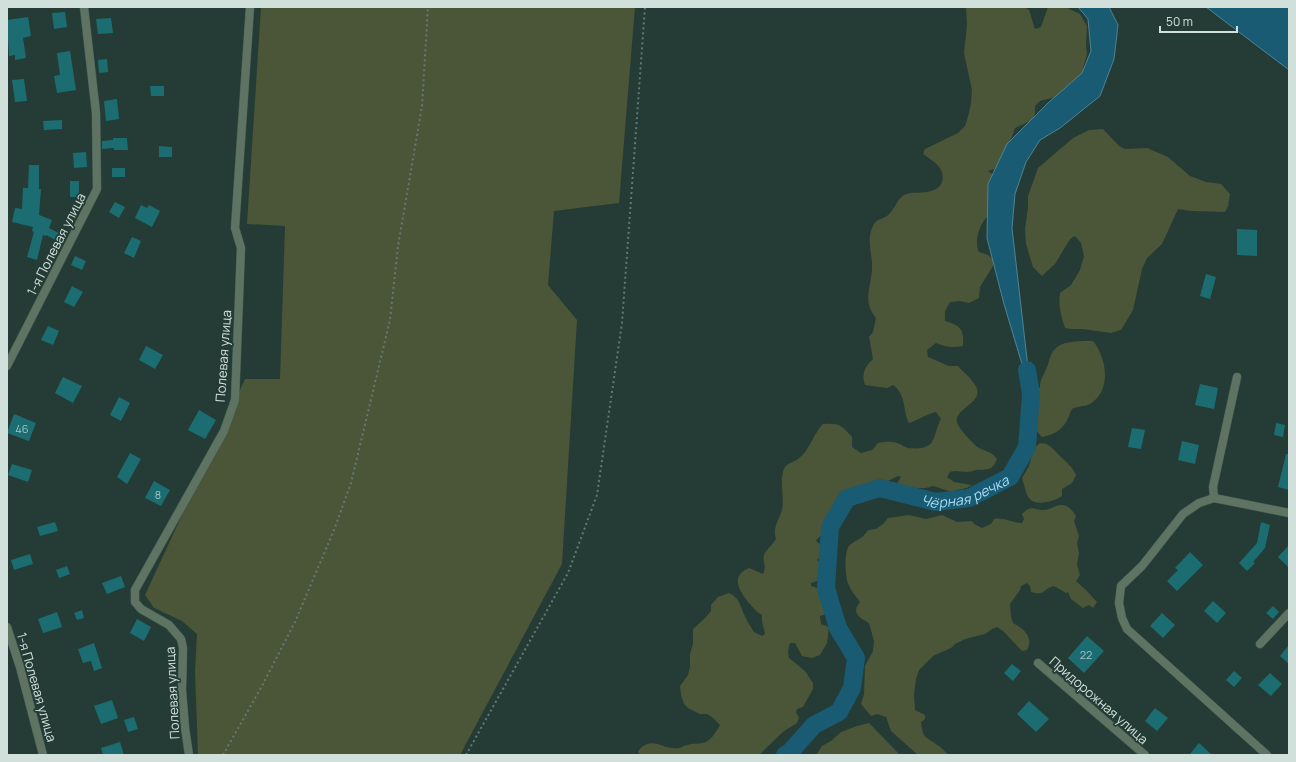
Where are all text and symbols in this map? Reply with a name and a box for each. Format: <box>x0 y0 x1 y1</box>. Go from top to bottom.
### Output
scale bar <box>1160 8 1237 34</box>
text: 50 m <box>1166 13 1193 30</box>
street label: 1-я Полевая улица <box>22 190 90 298</box>
street label: Полевая улица <box>211 309 235 403</box>
house number: 46 <box>15 421 29 436</box>
water label: Чёрная речка <box>919 469 1013 512</box>
house number: 8 <box>155 487 161 502</box>
street label: 1-я Полевая улица <box>13 630 61 744</box>
street label: Полевая улица <box>161 646 183 740</box>
house number: 22 <box>1080 647 1092 662</box>
street label: Придорожная улица <box>1046 652 1152 748</box>

